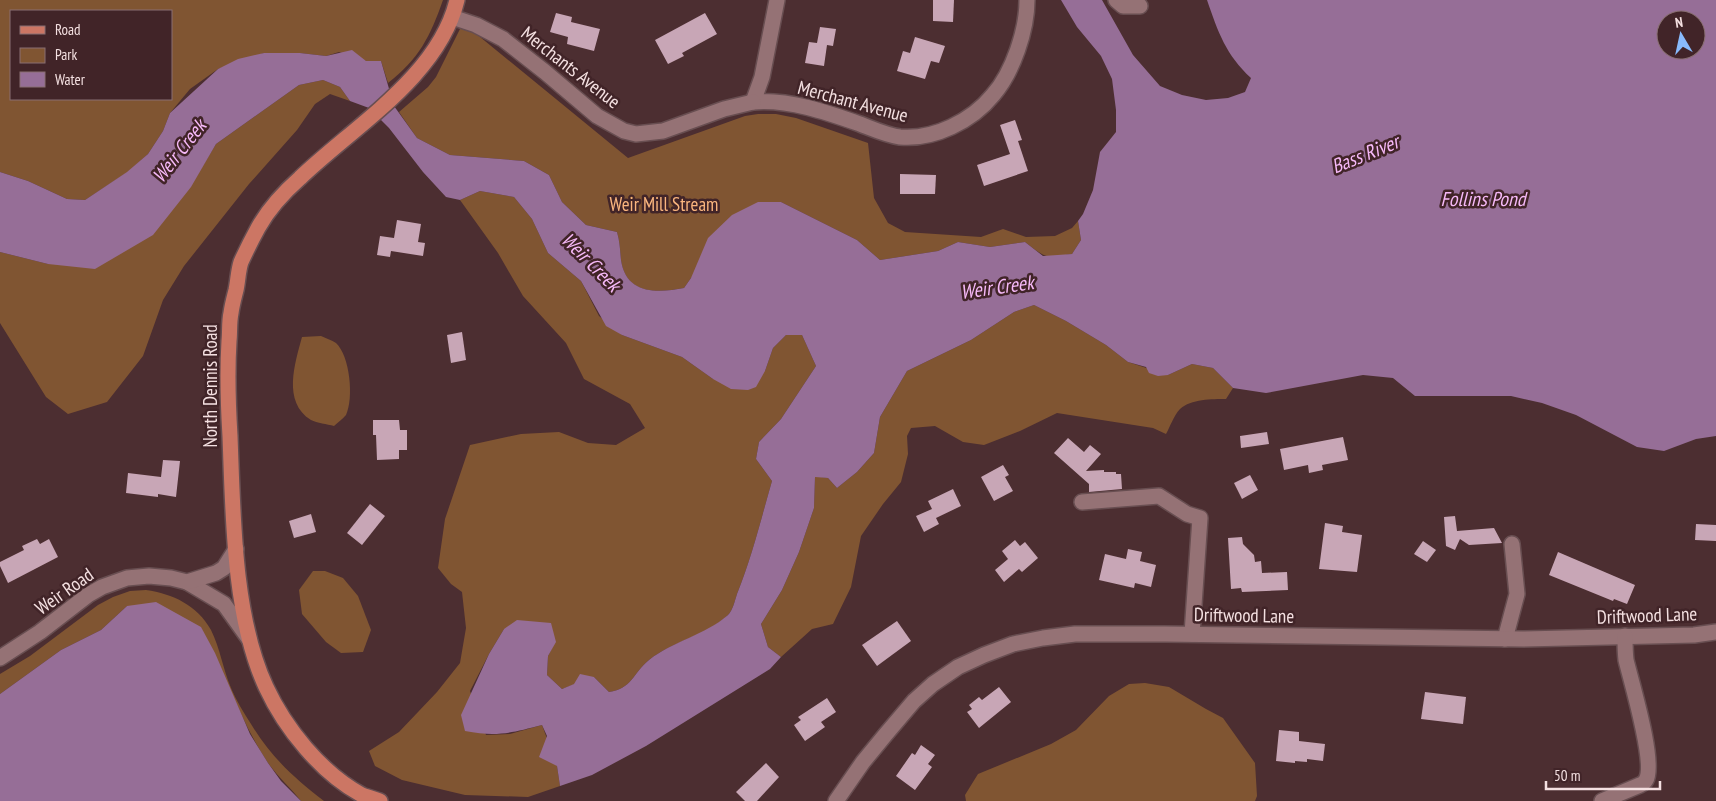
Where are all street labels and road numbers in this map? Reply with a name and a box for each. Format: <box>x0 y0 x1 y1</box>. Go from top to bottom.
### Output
street label: Merchants Avenue <box>517 21 626 113</box>
street label: Merchant Avenue <box>795 75 911 127</box>
street label: North Dennis Road <box>198 324 222 448</box>
street label: Weir Road <box>30 562 98 620</box>
street label: Driftwood Lane <box>1596 601 1698 629</box>
street label: Driftwood Lane <box>1194 602 1294 628</box>

